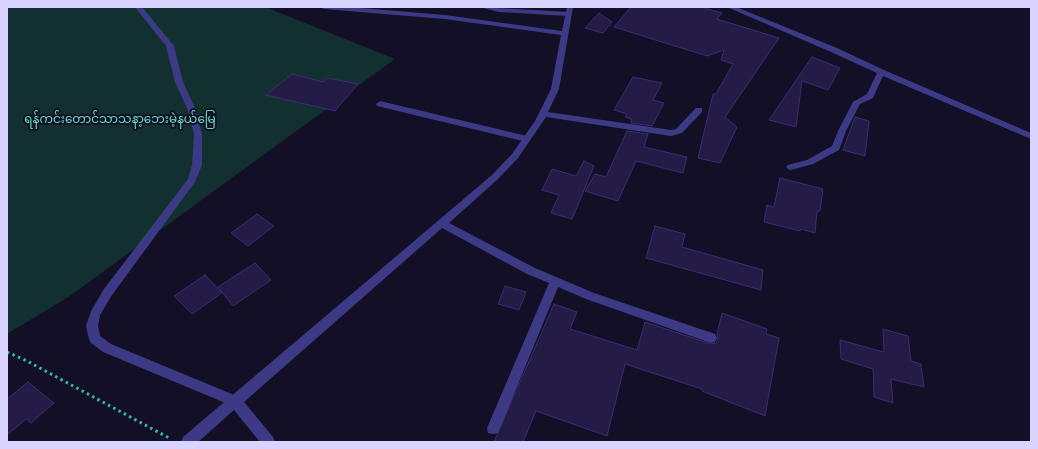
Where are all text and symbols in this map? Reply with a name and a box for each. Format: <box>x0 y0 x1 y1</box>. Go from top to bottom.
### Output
park label: ရန်ကင်းတောင်သာသနာ့ဘေးမဲ့နယ်မြေ <box>24 113 216 127</box>

